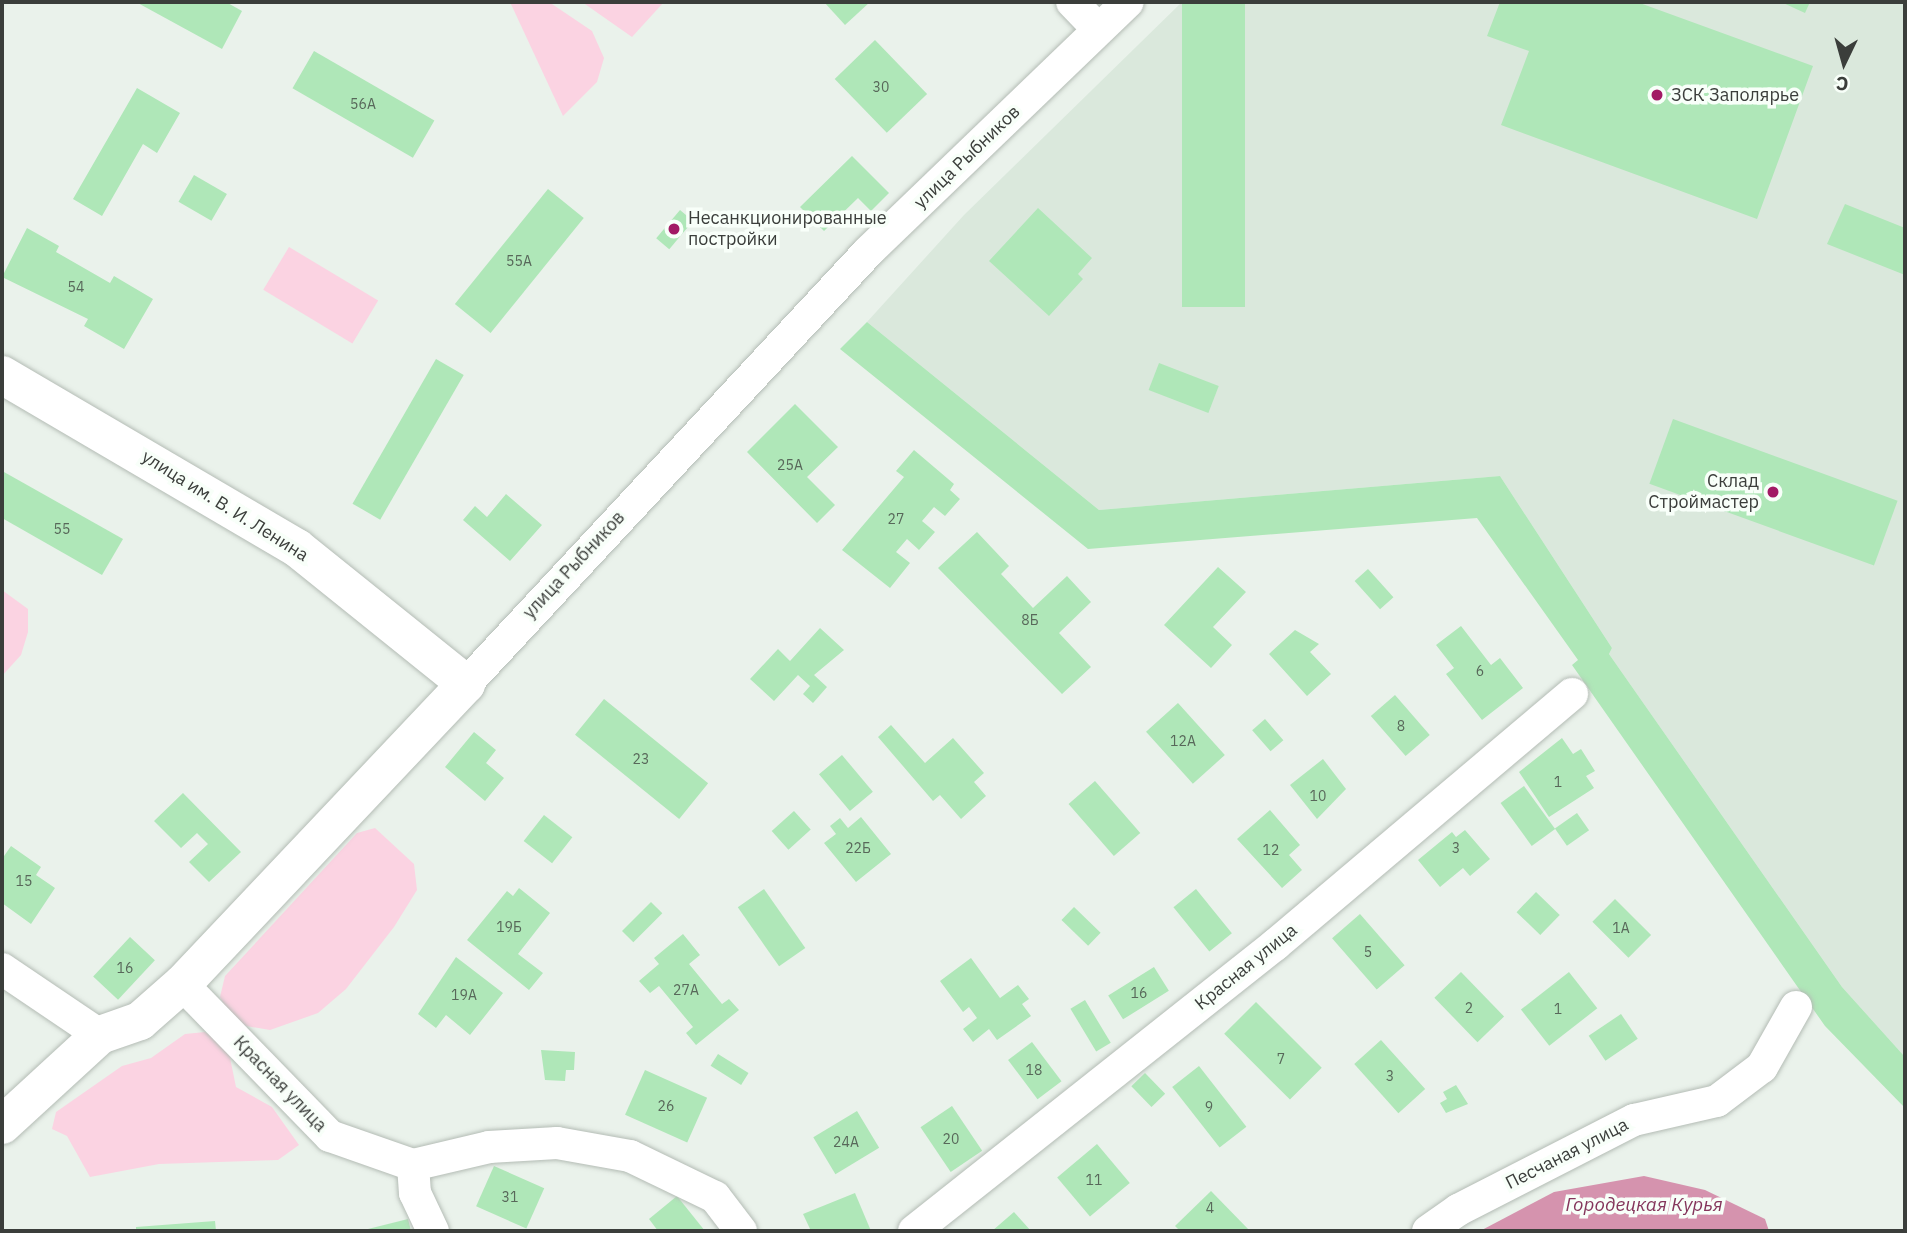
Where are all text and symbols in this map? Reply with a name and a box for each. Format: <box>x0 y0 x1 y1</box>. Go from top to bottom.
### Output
north arrow <box>1809 28 1879 98</box>
text: С <box>1835 71 1849 96</box>
house number: 30 <box>873 79 889 95</box>
place label: ЗСК Заполярье <box>1671 84 1799 106</box>
marker: ЗСК Заполярье <box>1649 87 1665 103</box>
house number: 56А <box>350 96 376 112</box>
street label: улица Рыбников <box>909 101 1025 213</box>
place label: Несанкционированные постройки <box>688 208 887 250</box>
marker: Несанкционированные постройки <box>666 221 682 237</box>
house number: 55А <box>506 253 532 269</box>
house number: 54 <box>68 279 84 295</box>
street label: улица им. В. И. Ленина <box>138 446 312 566</box>
house number: 25А <box>777 457 803 473</box>
place label: Склад Строймастер <box>1648 471 1759 514</box>
marker: Склад Строймастер <box>1765 484 1781 500</box>
street label: улица Рыбников <box>519 507 629 623</box>
house number: 27 <box>888 511 904 527</box>
house number: 55 <box>54 521 70 537</box>
house number: 8Б <box>1021 612 1039 628</box>
house number: 6 <box>1476 663 1484 679</box>
house number: 8 <box>1397 718 1405 734</box>
house number: 12А <box>1170 733 1196 749</box>
house number: 23 <box>633 751 649 767</box>
house number: 1 <box>1554 774 1562 790</box>
house number: 10 <box>1310 788 1326 804</box>
house number: 22Б <box>845 840 871 856</box>
house number: 3 <box>1452 840 1460 856</box>
house number: 12 <box>1263 842 1279 858</box>
house number: 15 <box>16 873 32 889</box>
house number: 19Б <box>496 919 522 935</box>
street label: Красная улица <box>1191 919 1301 1015</box>
house number: 1А <box>1612 920 1630 936</box>
house number: 5 <box>1364 944 1372 960</box>
house number: 16 <box>117 960 133 976</box>
house number: 27А <box>673 982 699 998</box>
house number: 16 <box>1131 985 1147 1001</box>
house number: 19А <box>451 987 477 1003</box>
house number: 2 <box>1465 1000 1473 1016</box>
house number: 1 <box>1554 1001 1562 1017</box>
street label: Красная улица <box>229 1032 331 1136</box>
house number: 7 <box>1277 1051 1285 1067</box>
house number: 18 <box>1026 1062 1042 1078</box>
house number: 3 <box>1386 1068 1394 1084</box>
house number: 26 <box>658 1098 674 1114</box>
house number: 9 <box>1205 1099 1213 1115</box>
street label: Песчаная улица <box>1502 1114 1632 1194</box>
house number: 20 <box>943 1131 959 1147</box>
house number: 24А <box>833 1134 859 1150</box>
house number: 11 <box>1086 1172 1102 1188</box>
house number: 31 <box>502 1189 518 1205</box>
water label: Городецкая Курья <box>1565 1194 1723 1216</box>
house number: 4 <box>1206 1200 1214 1216</box>

